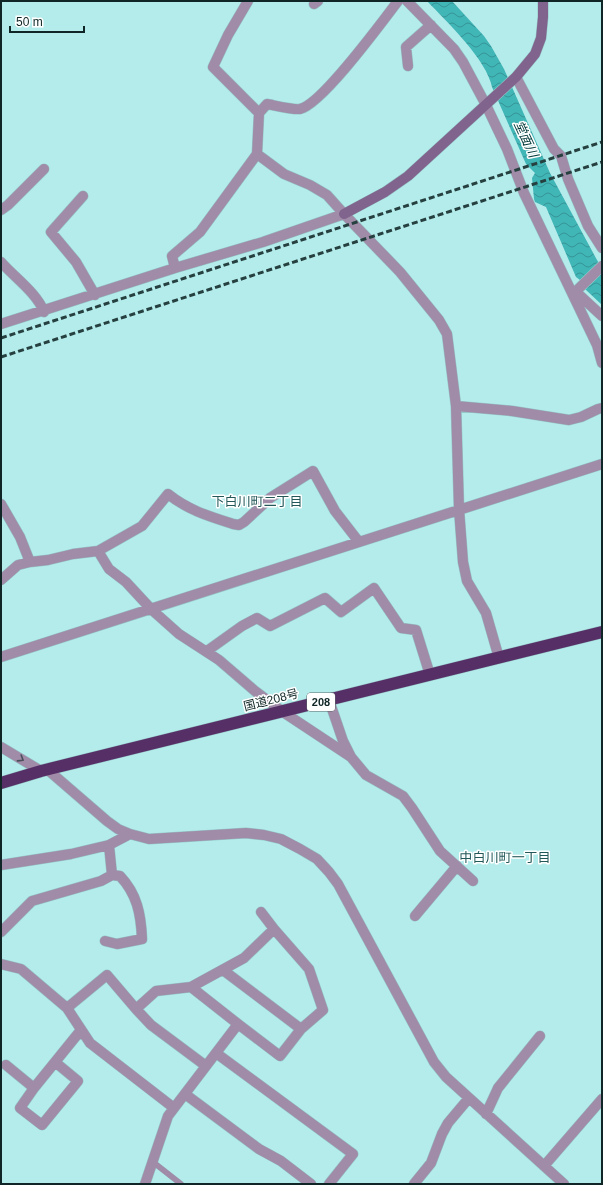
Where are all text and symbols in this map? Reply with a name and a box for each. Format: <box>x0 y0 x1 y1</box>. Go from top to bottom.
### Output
scale bar <box>10 8 84 34</box>
text: 50 m <box>16 15 43 29</box>
water label: 堂面川 <box>511 118 542 162</box>
district label: 下白川町二丁目 <box>211 494 303 509</box>
street label: 国道208号 <box>242 686 300 714</box>
road number: 208 <box>307 693 335 711</box>
one-way arrow <box>17 754 24 762</box>
district label: 中白川町一丁目 <box>459 850 551 865</box>

